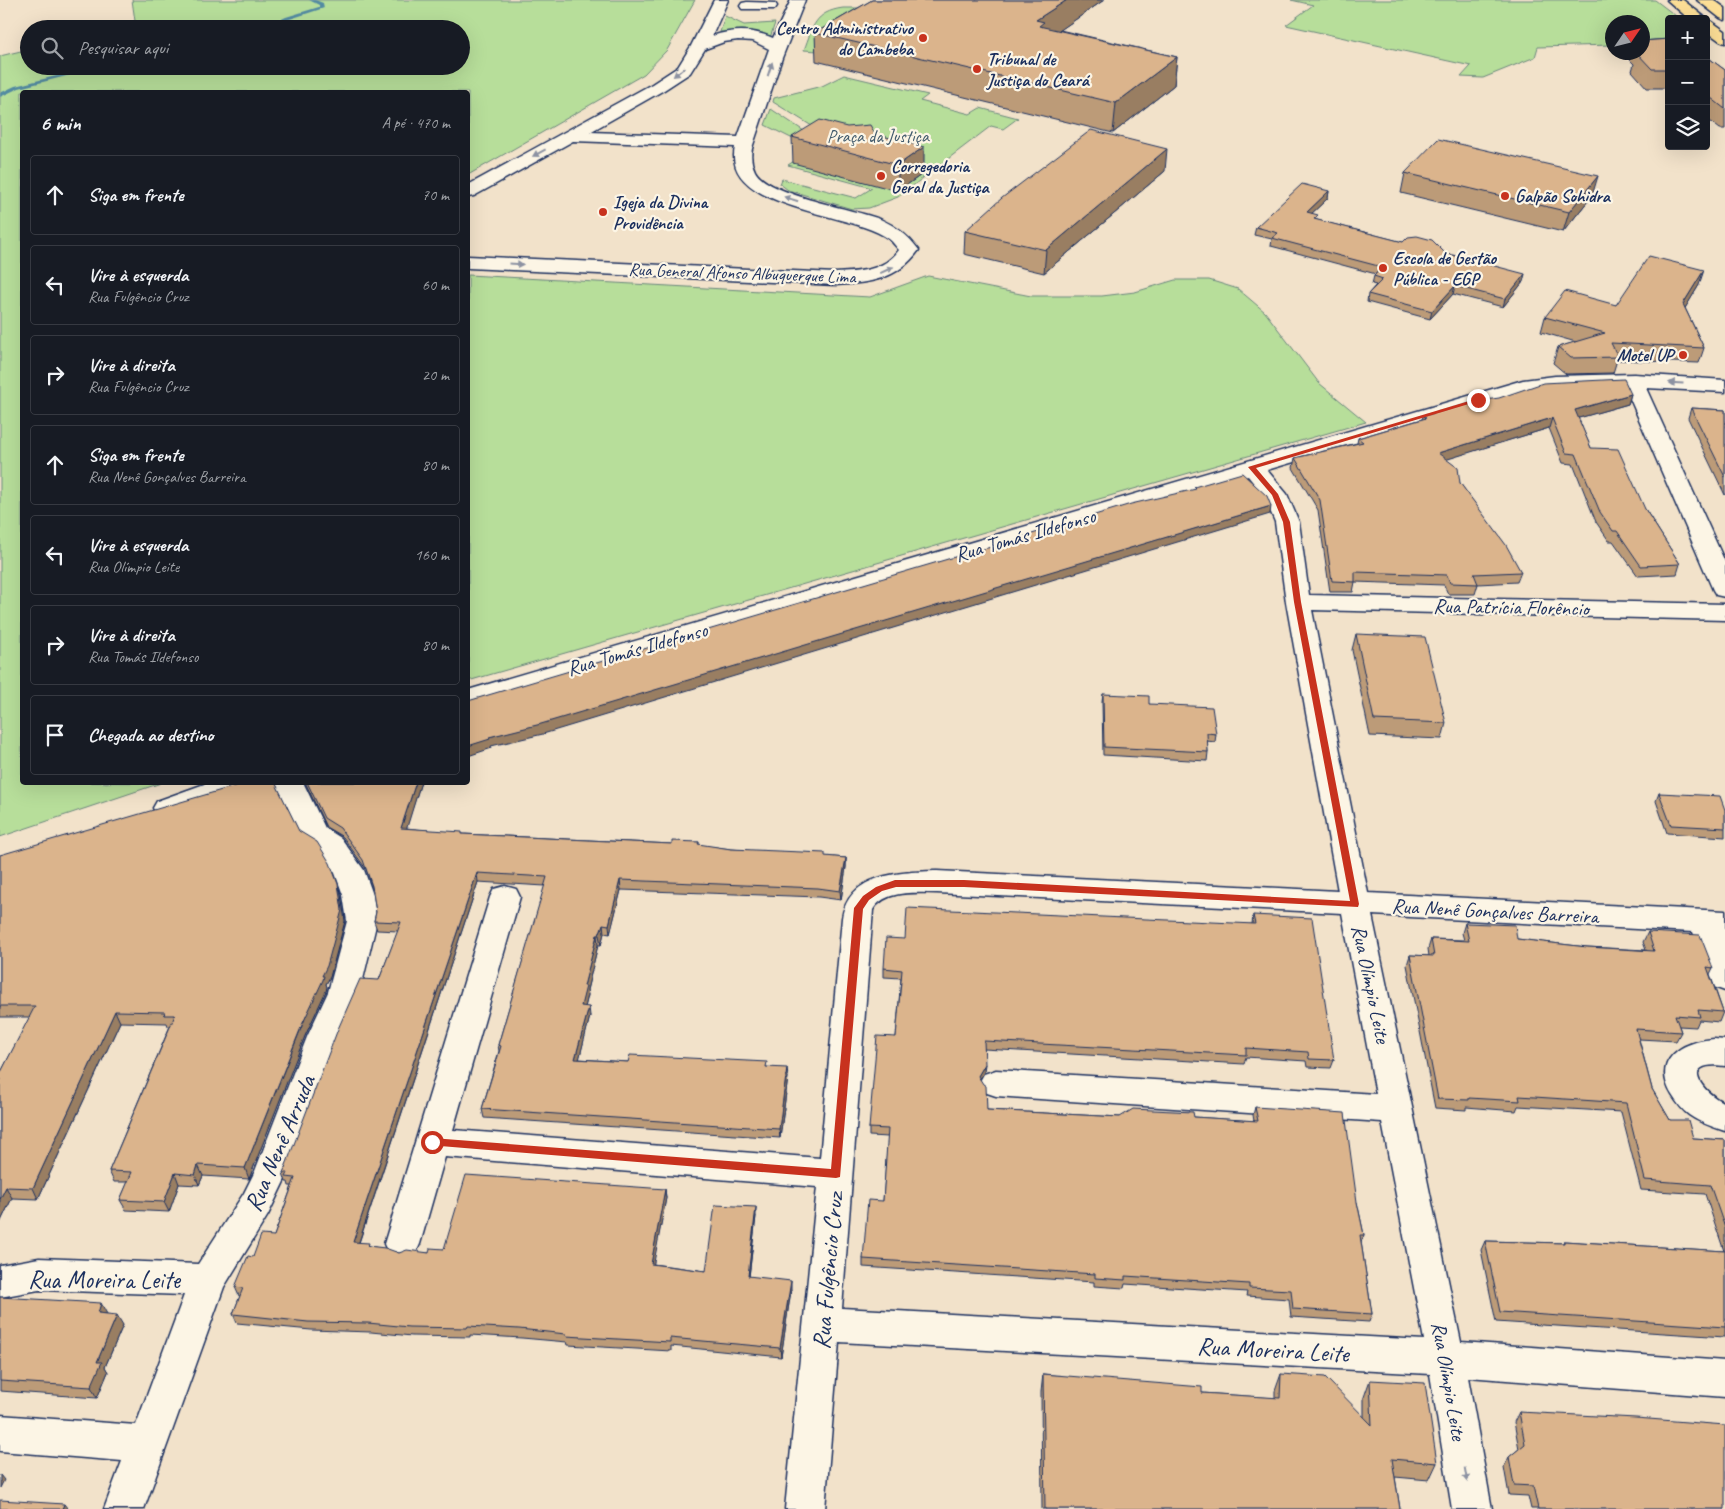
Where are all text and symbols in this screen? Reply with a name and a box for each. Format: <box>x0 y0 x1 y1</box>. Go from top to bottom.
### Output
north arrow <box>1605 15 1650 60</box>
map controls <box>1665 15 1710 150</box>
button: + <box>1665 15 1710 60</box>
place label: Centro Administrativo do Cambeba <box>776 17 915 60</box>
search box <box>20 20 470 75</box>
marker: Centro Administrativo do Cambeba <box>917 32 929 44</box>
icon: search <box>38 34 66 62</box>
text: Pesquisar aqui <box>78 36 168 60</box>
place label: Tribunal de Justiça do Ceará <box>985 48 1091 91</box>
button: − <box>1665 60 1710 105</box>
one-way arrow <box>767 61 774 76</box>
marker: Tribunal de Justiça do Ceará <box>971 63 983 75</box>
one-way arrow <box>673 66 686 77</box>
button: layers <box>1665 105 1710 150</box>
text: 6 min <box>40 110 81 136</box>
text: A pé · 470 m <box>382 113 450 133</box>
park label: Praça da Justiça <box>827 125 930 147</box>
one-way arrow <box>532 149 546 158</box>
place label: Corregedoria Geral da Justiça <box>891 155 991 198</box>
marker: Corregedoria Geral da Justiça <box>875 170 887 182</box>
icon: ahead <box>41 181 69 209</box>
text: Siga em frente <box>88 183 184 207</box>
text: 70 m <box>422 185 449 205</box>
place label: Galpão Sohidra <box>1515 185 1612 207</box>
marker: Galpão Sohidra <box>1499 190 1511 202</box>
place label: Igeja da Divina Providência <box>613 191 709 234</box>
one-way arrow <box>783 194 798 202</box>
marker: Igeja da Divina Providência <box>597 206 609 218</box>
place label: Escola de Gestão Pública - EGP <box>1393 247 1497 290</box>
street label: Rua General Afonso Albuquerque Lima <box>628 258 858 288</box>
one-way arrow <box>508 260 524 268</box>
marker: Escola de Gestão Pública - EGP <box>1377 262 1389 274</box>
text: Vire à esquerda <box>88 263 188 287</box>
one-way arrow <box>880 265 894 273</box>
icon: left <box>41 271 69 299</box>
text: 60 m <box>422 275 449 295</box>
text: Rua Fulgêncio Cruz <box>88 287 189 307</box>
place label: Motel UP <box>1617 344 1677 366</box>
marker: Motel UP <box>1677 349 1689 361</box>
text: Vire à direita <box>88 353 175 377</box>
icon: right <box>41 361 69 389</box>
text: 20 m <box>422 365 449 385</box>
text: Rua Fulgêncio Cruz <box>88 377 189 397</box>
one-way arrow <box>1668 378 1684 386</box>
route end <box>1467 389 1490 412</box>
text: Siga em frente <box>88 443 184 467</box>
icon: ahead <box>41 451 69 479</box>
text: 80 m <box>422 455 449 475</box>
text: Rua Nenê Gonçalves Barreira <box>88 467 246 487</box>
street label: Rua Tomás Ildefonso <box>952 502 1100 567</box>
text: Vire à esquerda <box>88 533 188 557</box>
icon: left <box>41 541 69 569</box>
text: 160 m <box>415 545 449 565</box>
text: Rua Olímpio Leite <box>88 557 179 577</box>
street label: Rua Patrícia Florêncio <box>1433 593 1592 621</box>
street label: Rua Tomás Ildefonso <box>564 616 712 681</box>
text: Vire à direita <box>88 623 175 647</box>
icon: right <box>41 631 69 659</box>
text: 80 m <box>422 635 449 655</box>
text: Rua Tomás Ildefonso <box>88 647 198 667</box>
icon: arrive <box>41 721 69 749</box>
text: Chegada ao destino <box>88 723 214 747</box>
street label: Rua Nenê Gonçalves Barreira <box>1391 893 1601 930</box>
street label: Rua Olímpio Leite <box>1346 923 1396 1046</box>
street label: Rua Nenê Arruda <box>237 1069 324 1216</box>
route start <box>421 1131 444 1154</box>
street label: Rua Fulgêncio Cruz <box>805 1188 851 1351</box>
street label: Rua Moreira Leite <box>28 1264 182 1296</box>
street label: Rua Olímpio Leite <box>1426 1320 1472 1443</box>
street label: Rua Moreira Leite <box>1196 1330 1351 1370</box>
one-way arrow <box>1463 1468 1471 1484</box>

